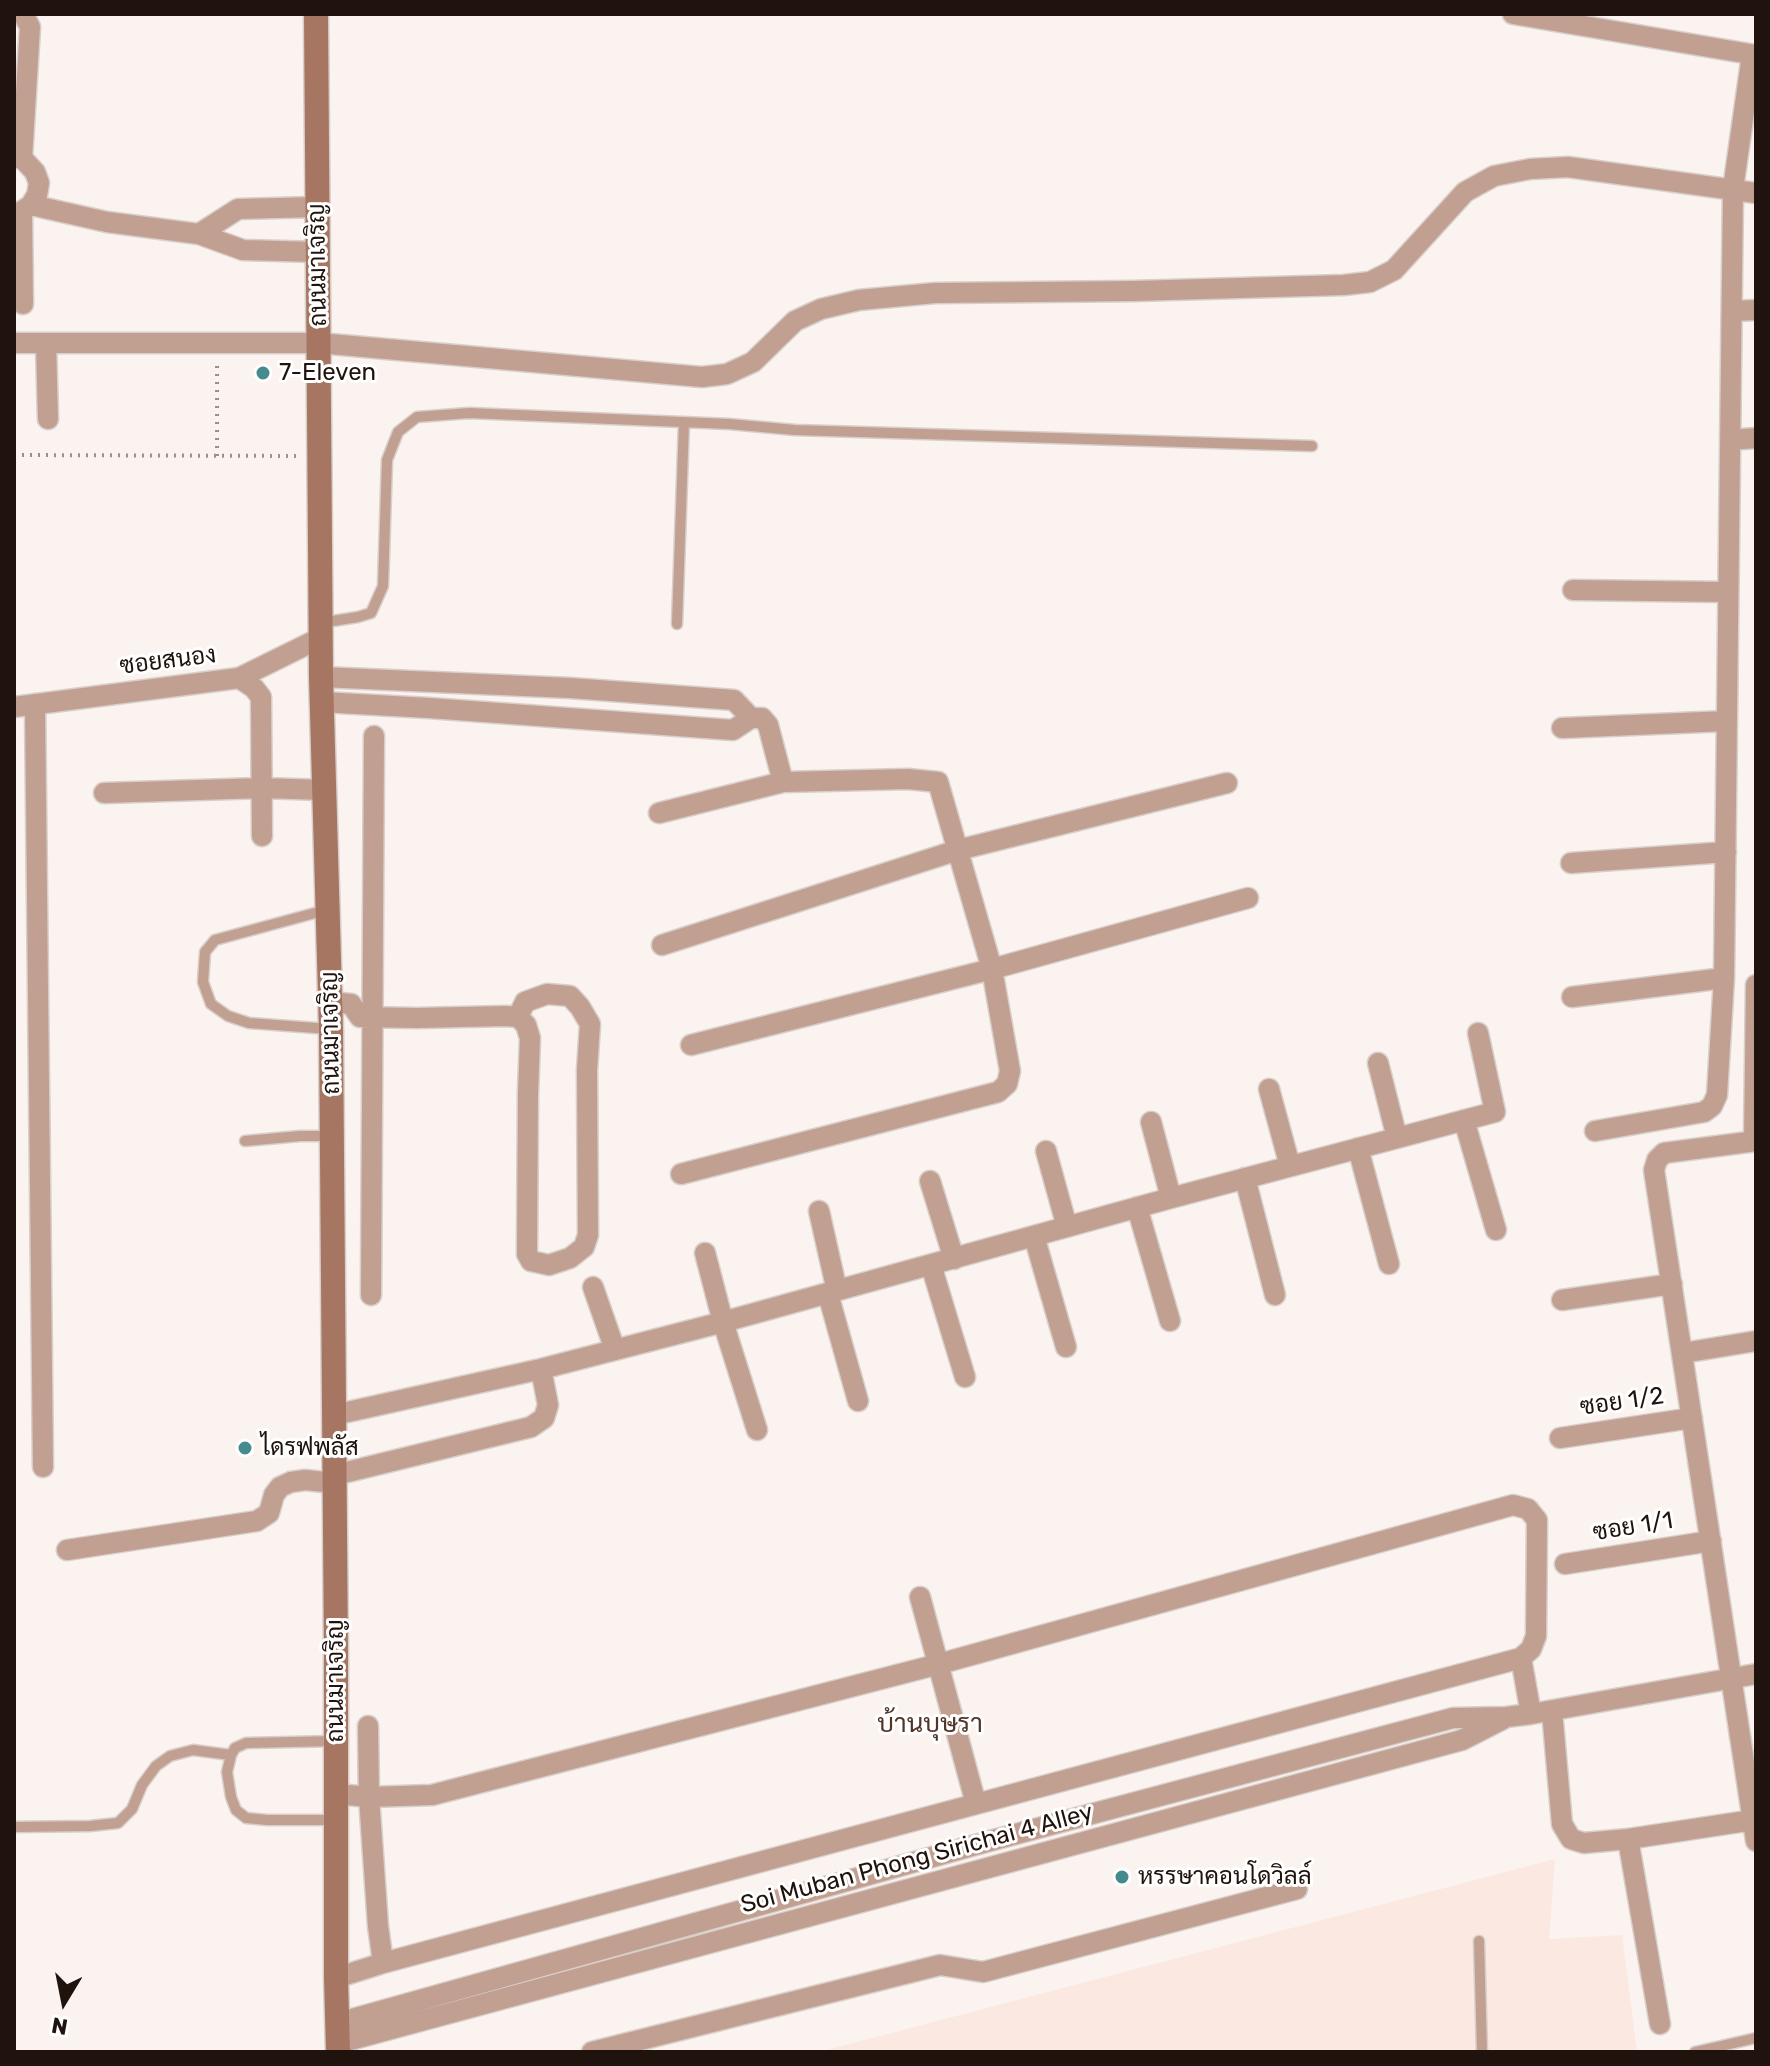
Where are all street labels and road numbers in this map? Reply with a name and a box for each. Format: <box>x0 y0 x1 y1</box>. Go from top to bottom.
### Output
street label: ถนนมาเจริญ <box>303 203 333 327</box>
street label: ซอยสนอง <box>118 641 218 681</box>
street label: ถนนมาเจริญ <box>316 971 346 1095</box>
street label: ซอย 1/2 <box>1578 1382 1666 1422</box>
street label: ซอย 1/1 <box>1591 1506 1675 1548</box>
street label: ถนนมาเจริญ <box>322 1619 350 1743</box>
street label: Soi Muban Phong Sirichai 4 Alley <box>738 1798 1096 1920</box>

